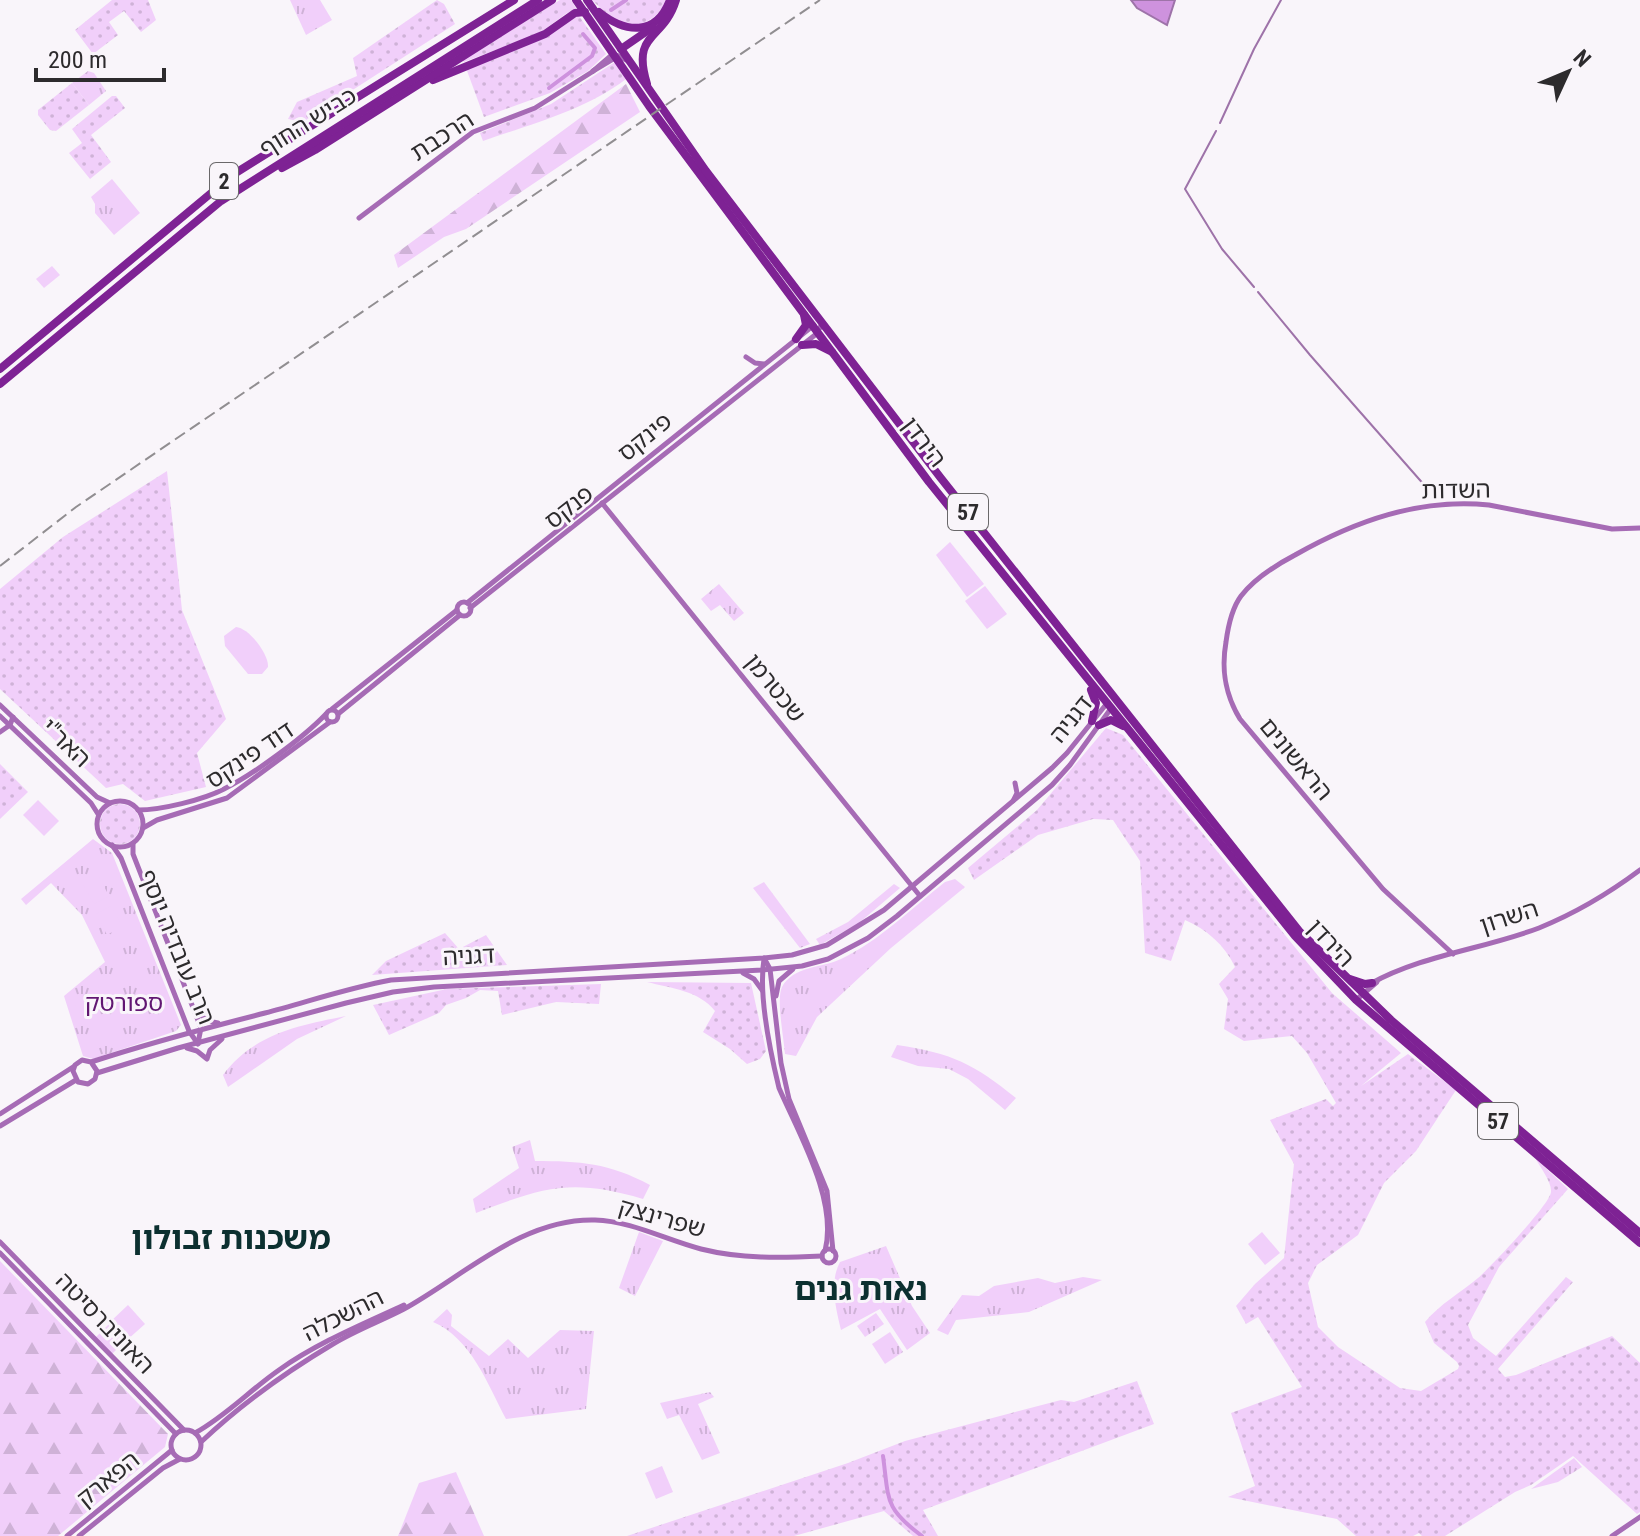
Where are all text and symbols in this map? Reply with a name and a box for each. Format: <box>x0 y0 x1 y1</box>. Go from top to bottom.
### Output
scale bar <box>36 32 164 82</box>
north arrow <box>1528 32 1608 112</box>
text: N <box>1568 45 1596 72</box>
text: 200 m <box>48 46 107 74</box>
street label: כביש החוף <box>254 81 362 163</box>
street label: הרכבת <box>405 105 479 167</box>
road number: 2 <box>210 163 238 199</box>
street label: פינקס <box>612 407 678 467</box>
street label: הירדן <box>896 412 952 472</box>
street label: השדות <box>1421 475 1491 505</box>
street label: פנקס <box>539 479 599 535</box>
road number: 57 <box>948 494 988 530</box>
street label: שכטרמן <box>739 648 811 728</box>
street label: דגניה <box>1044 690 1098 748</box>
street label: הראשונים <box>1254 712 1338 806</box>
street label: האר"י <box>36 713 96 773</box>
street label: דוד פינקס <box>201 715 299 795</box>
street label: הרב עובדיה יוסף <box>133 866 221 1028</box>
street label: השרון <box>1476 894 1542 940</box>
street label: הירדן <box>1302 913 1360 973</box>
street label: דגניה <box>442 941 496 971</box>
park label: ספורטק <box>85 989 163 1017</box>
road number: 57 <box>1478 1103 1518 1139</box>
street label: שפרינצק <box>615 1192 709 1244</box>
district label: משכנות זבולון <box>131 1219 331 1257</box>
street label: האוניברסיטה <box>50 1267 160 1379</box>
district label: נאות גנים <box>794 1270 928 1308</box>
street label: ההשכלה <box>298 1283 388 1347</box>
street label: הפארק <box>71 1445 145 1513</box>

